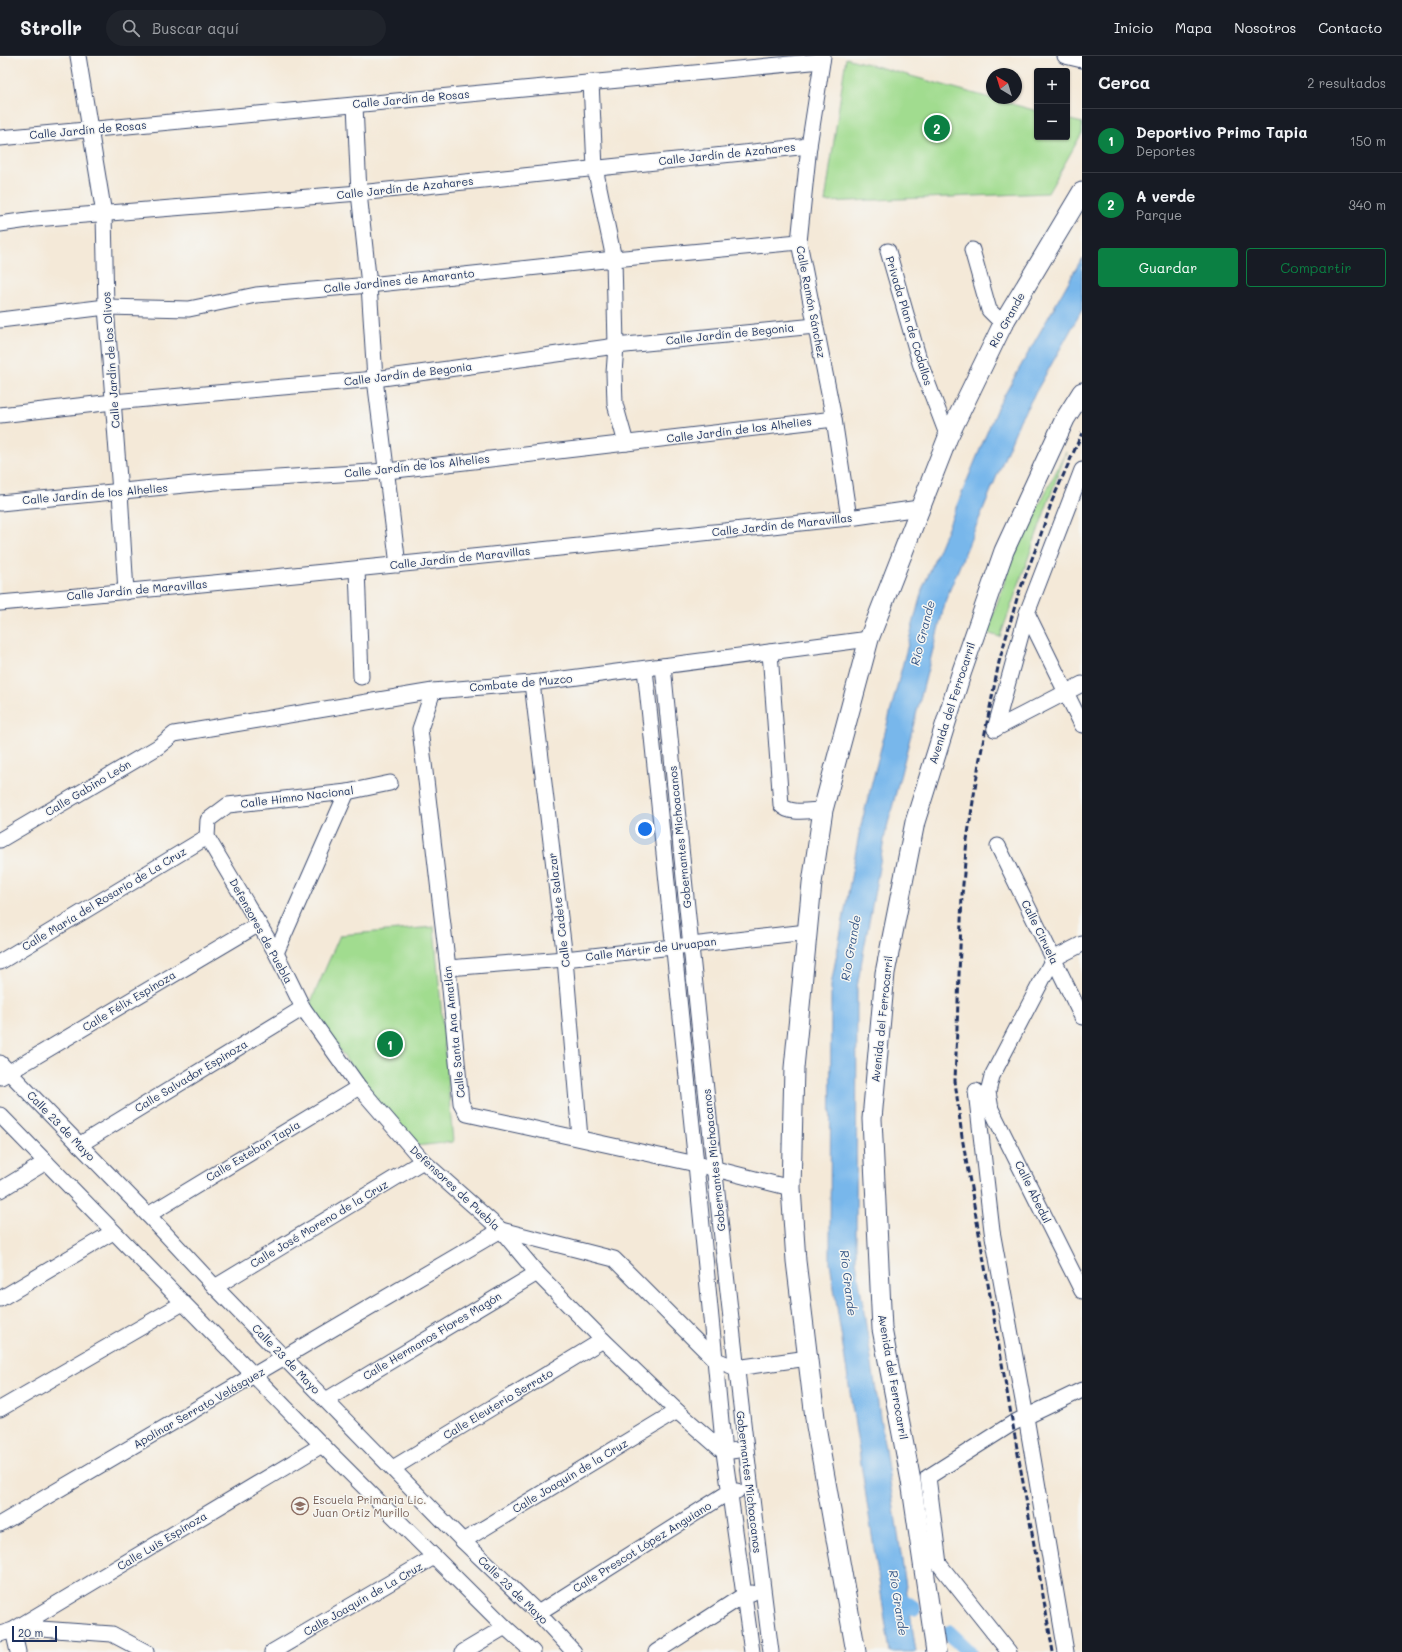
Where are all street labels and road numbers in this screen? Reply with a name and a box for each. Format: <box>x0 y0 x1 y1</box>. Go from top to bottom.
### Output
street label: Calle Jardín de Rosas <box>352 86 470 111</box>
street label: Calle Jardín de Rosas <box>29 117 147 142</box>
street label: Calle Jardín de Azahares <box>658 139 796 168</box>
street label: Calle Jardín de Azahares <box>336 173 474 202</box>
street label: Calle Ramón Sánchez <box>793 244 830 359</box>
street label: Privada Plan de Codallos <box>883 254 936 387</box>
street label: Calle Jardines de Amaranto <box>323 265 476 296</box>
street label: Río Grande <box>985 289 1028 350</box>
street label: Calle Jardín de los Olivos <box>98 291 123 429</box>
street label: Calle Jardín de Begonia <box>665 319 795 348</box>
street label: Calle Jardín de Begonia <box>343 358 473 389</box>
street label: Calle Jardín de los Alhelies <box>665 413 812 446</box>
street label: Calle Jardín de los Alhelies <box>343 450 490 481</box>
street label: Calle Jardín de los Alhelies <box>22 480 168 507</box>
street label: Calle Jardín de Maravillas <box>711 510 853 539</box>
street label: Calle Jardín de Maravillas <box>389 543 531 572</box>
street label: Calle Jardín de Maravillas <box>66 576 208 603</box>
street label: Avenida del Ferrocarril <box>925 640 978 766</box>
street label: Combate de Muzco <box>469 670 574 694</box>
street label: Calle Gabino León <box>42 756 133 819</box>
street label: Gobernantes Michoacanos <box>665 765 694 909</box>
street label: Calle Himno Nacional <box>240 782 354 811</box>
street label: Calle María del Rosario de La Cruz <box>19 843 189 954</box>
street label: Calle Cadete Salazar <box>544 852 573 968</box>
street label: Defensores de Puebla <box>226 875 297 986</box>
street label: Calle Ciruela <box>1018 897 1063 967</box>
street label: Calle Mártir de Uruapan <box>585 933 717 964</box>
street label: Avenida del Ferrocarril <box>867 955 896 1083</box>
street label: Calle Santa Ana Amatlán <box>439 965 468 1099</box>
street label: Calle Félix Espinoza <box>79 967 178 1034</box>
street label: Calle Salvador Espinoza <box>132 1036 250 1115</box>
street label: Calle 23 de Mayo <box>24 1087 99 1164</box>
street label: Gobernantes Michoacanos <box>699 1088 728 1232</box>
street label: Calle Esteban Tapia <box>203 1116 303 1185</box>
street label: Defensores de Puebla <box>407 1142 504 1233</box>
street label: Calle Abedul <box>1012 1158 1055 1226</box>
street label: Calle José Moreno de la Cruz <box>247 1176 391 1271</box>
street label: Calle Hermanos Flores Magón <box>360 1288 504 1383</box>
street label: Avenida del Ferrocarril <box>875 1313 912 1441</box>
street label: Calle 23 de Mayo <box>249 1320 324 1397</box>
street label: Apolinar Serrato Velásquez <box>130 1364 267 1451</box>
street label: Calle Eleuterio Serrato <box>440 1365 556 1442</box>
street label: Gobernantes Michoacanos <box>733 1410 766 1554</box>
street label: Calle Joaquín de la Cruz <box>509 1435 630 1516</box>
street label: Calle Prescot López Anguiano <box>570 1497 714 1596</box>
street label: Calle Luis Espinoza <box>114 1508 209 1573</box>
street label: Calle 23 de Mayo <box>475 1552 552 1627</box>
street label: Calle Joaquín de La Cruz <box>301 1558 425 1639</box>

